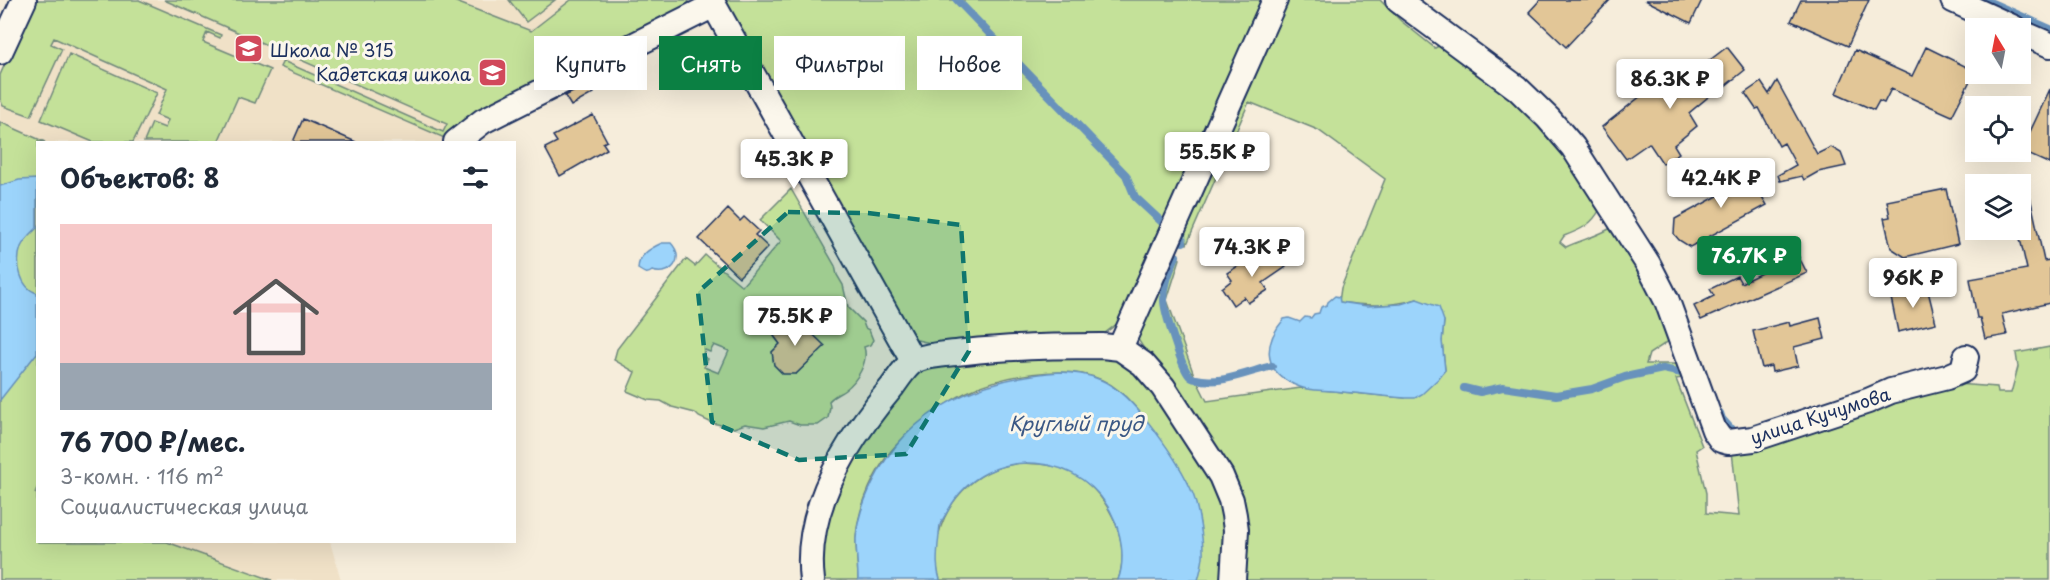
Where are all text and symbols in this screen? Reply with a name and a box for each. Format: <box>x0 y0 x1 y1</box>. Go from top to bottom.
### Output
north arrow <box>1965 18 2031 84</box>
map controls <box>1965 18 2031 240</box>
school or university icon: Школа № 315 <box>233 33 265 65</box>
place label: Школа № 315 <box>270 36 394 63</box>
chip: Купить <box>534 36 647 90</box>
chip: Снять <box>659 36 762 90</box>
chip: Фильтры <box>774 36 905 90</box>
chip: Новое <box>917 36 1022 90</box>
school or university icon: Кадетская школа <box>476 57 508 89</box>
pin: 86.3K ₽ <box>1615 59 1725 110</box>
place label: Кадетская школа <box>316 60 472 87</box>
text: 86.3K ₽ <box>1630 63 1710 93</box>
button: locate <box>1965 96 2031 162</box>
pin: 55.5K ₽ <box>1162 132 1272 183</box>
text: 55.5K ₽ <box>1179 136 1255 166</box>
pin: 45.3K ₽ <box>739 139 849 190</box>
text: 45.3K ₽ <box>755 143 833 173</box>
text: Объектов: 8 <box>60 158 220 197</box>
pin: 42.4K ₽ <box>1666 158 1776 209</box>
icon: filters <box>459 161 492 194</box>
text: 42.4K ₽ <box>1681 162 1761 192</box>
button: layers <box>1965 174 2031 240</box>
pin: 74.3K ₽ <box>1197 227 1307 278</box>
text: 74.3K ₽ <box>1213 231 1291 261</box>
pin: 76.7K ₽ <box>1694 236 1804 287</box>
text: 76.7K ₽ <box>1711 240 1787 270</box>
pin: 96K ₽ <box>1871 258 1955 309</box>
text: 96K ₽ <box>1883 262 1943 292</box>
icon: home <box>222 263 330 371</box>
pin: 75.5K ₽ <box>740 296 850 347</box>
text: 75.5K ₽ <box>757 300 833 330</box>
street label: улица Кучумова <box>1746 379 1894 450</box>
water label: Круглый пруд <box>1009 408 1145 438</box>
text: 76 700 ₽/мес. <box>60 422 245 461</box>
text: 3-комн. · 116 m² <box>60 461 224 491</box>
text: Социалистическая улица <box>60 491 308 521</box>

